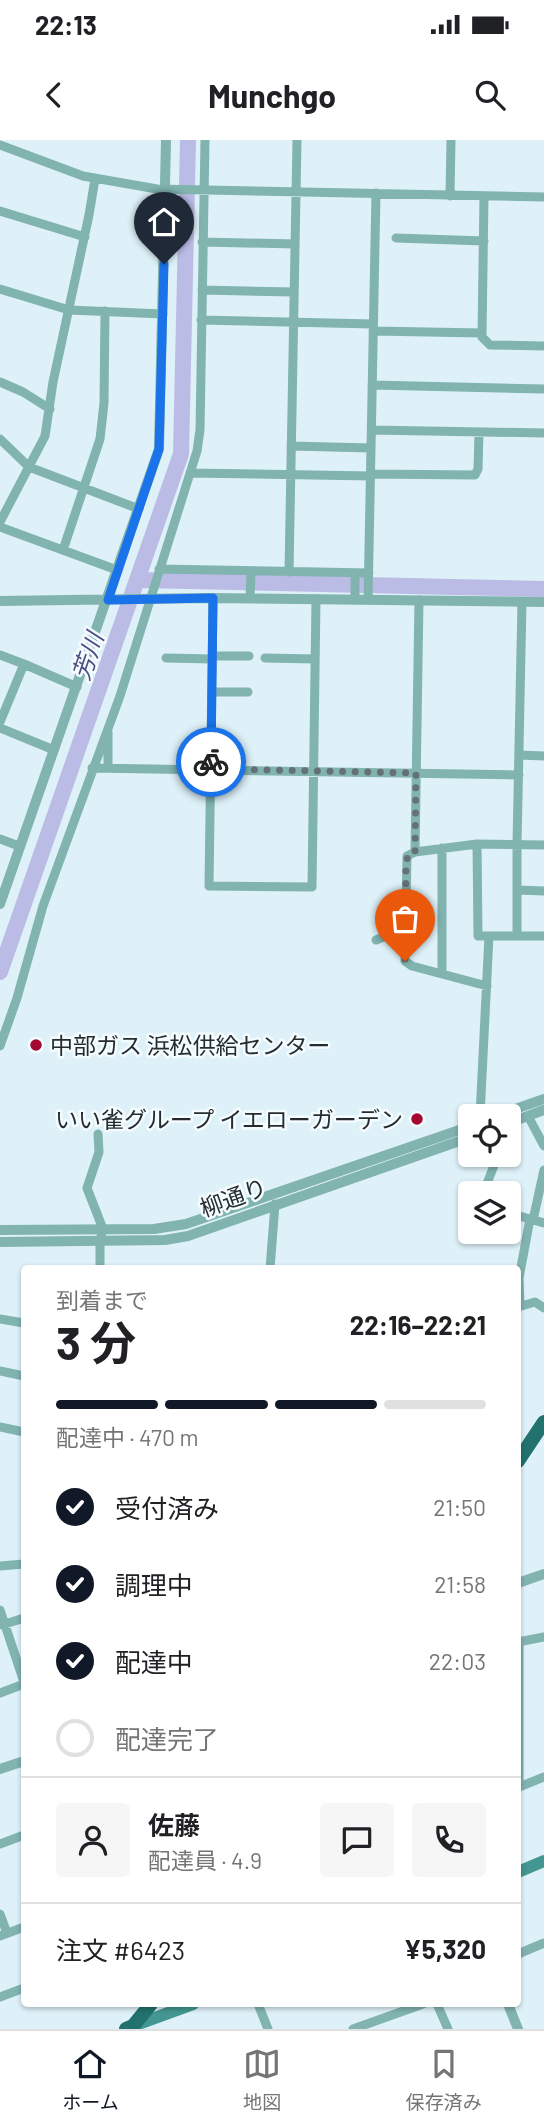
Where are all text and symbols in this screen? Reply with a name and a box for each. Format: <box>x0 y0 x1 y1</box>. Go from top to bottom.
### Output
text: 22:13 <box>35 9 97 40</box>
icon: back <box>35 76 73 114</box>
text: Munchgo <box>208 76 336 114</box>
icon: search <box>471 76 509 114</box>
pin <box>134 192 194 264</box>
icon: home <box>145 203 183 241</box>
water label: 芳川 <box>65 626 110 683</box>
courier <box>176 727 246 797</box>
icon: bike <box>192 743 230 781</box>
pin <box>375 889 435 961</box>
icon: bag <box>386 900 424 938</box>
place label: 中部ガス 浜松供給センター <box>50 1031 331 1059</box>
marker: 中部ガス 浜松供給センター <box>28 1037 44 1053</box>
map controls <box>458 1104 521 1244</box>
button: locate <box>458 1104 521 1167</box>
place label: いい雀グループ イエローガーデン <box>55 1105 403 1133</box>
marker: いい雀グループ イエローガーデン <box>409 1111 425 1127</box>
street label: 柳通り <box>196 1172 270 1222</box>
button: layers <box>458 1181 521 1244</box>
text: 到着まで <box>56 1286 148 1314</box>
text: 22:16–22:21 <box>350 1309 486 1340</box>
text: 3 分 <box>56 1314 136 1369</box>
text: 配達中 · 470 m <box>56 1423 199 1451</box>
icon: check <box>56 1488 94 1526</box>
text: 受付済み <box>115 1492 219 1523</box>
text: 21:50 <box>433 1493 486 1521</box>
icon: check <box>56 1565 94 1603</box>
text: 調理中 <box>115 1569 193 1600</box>
text: 21:58 <box>434 1570 486 1598</box>
icon: check <box>56 1642 94 1680</box>
text: 配達中 <box>115 1646 193 1677</box>
text: 22:03 <box>429 1647 486 1675</box>
text: 配達完了 <box>115 1723 219 1754</box>
button: person <box>56 1803 130 1877</box>
button: chat <box>320 1803 394 1877</box>
button: phone <box>412 1803 486 1877</box>
text: 佐藤 <box>148 1809 200 1840</box>
text: 配達員 · 4.9 <box>148 1846 262 1874</box>
text: ¥5,320 <box>404 1933 486 1964</box>
text: 注文 #6423 <box>56 1934 185 1965</box>
tab: ホーム <box>62 2045 119 2114</box>
tab: 地図 <box>243 2045 281 2114</box>
tab: 保存済み <box>406 2045 482 2114</box>

